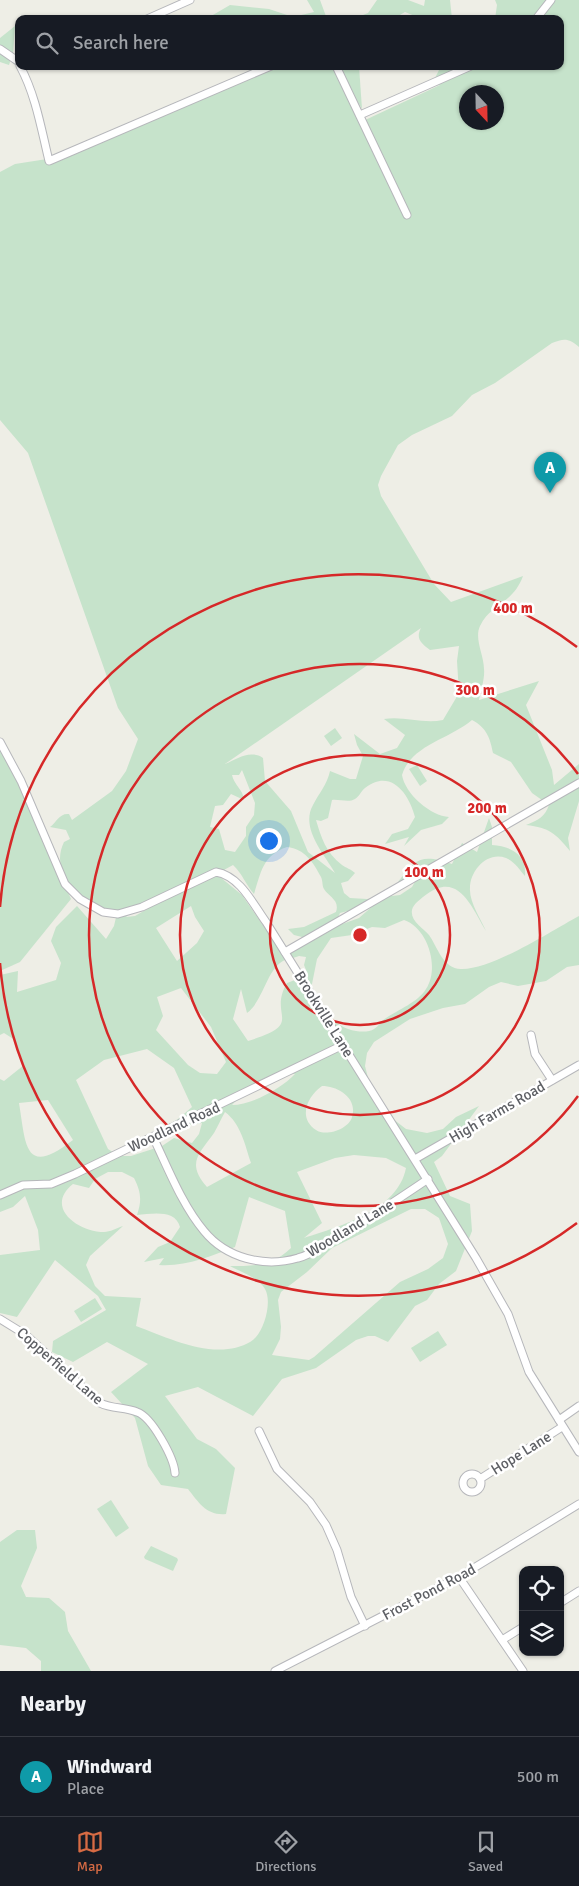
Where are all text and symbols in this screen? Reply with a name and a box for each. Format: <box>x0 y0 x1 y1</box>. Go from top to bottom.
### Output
search box <box>15 15 564 70</box>
icon: search <box>33 29 61 57</box>
text: Search here <box>73 31 169 55</box>
north arrow <box>459 85 504 130</box>
pin: A <box>534 452 566 493</box>
text: 400 m <box>493 599 533 617</box>
text: 300 m <box>455 681 495 699</box>
text: 200 m <box>467 799 507 817</box>
your location <box>256 828 282 854</box>
text: 100 m <box>404 863 444 881</box>
centre of rings <box>351 926 369 944</box>
street label: Brookville Lane <box>290 968 358 1060</box>
street label: High Farms Road <box>446 1077 548 1147</box>
street label: Woodland Road <box>125 1098 223 1156</box>
street label: Woodland Lane <box>303 1195 397 1261</box>
street label: Copperfield Lane <box>13 1323 107 1409</box>
street label: Hope Lane <box>488 1427 554 1479</box>
street label: Frost Pond Road <box>379 1560 479 1624</box>
map controls <box>519 1566 564 1656</box>
button: locate <box>519 1566 564 1611</box>
button: layers <box>519 1611 564 1656</box>
text: Nearby <box>20 1691 86 1717</box>
text: Windward <box>67 1755 152 1779</box>
text: A <box>31 1767 41 1787</box>
text: 500 m <box>517 1767 559 1787</box>
text: Place <box>67 1779 104 1799</box>
tab: Map <box>76 1828 104 1875</box>
tab: Directions <box>255 1828 316 1875</box>
tab: Saved <box>468 1828 503 1875</box>

